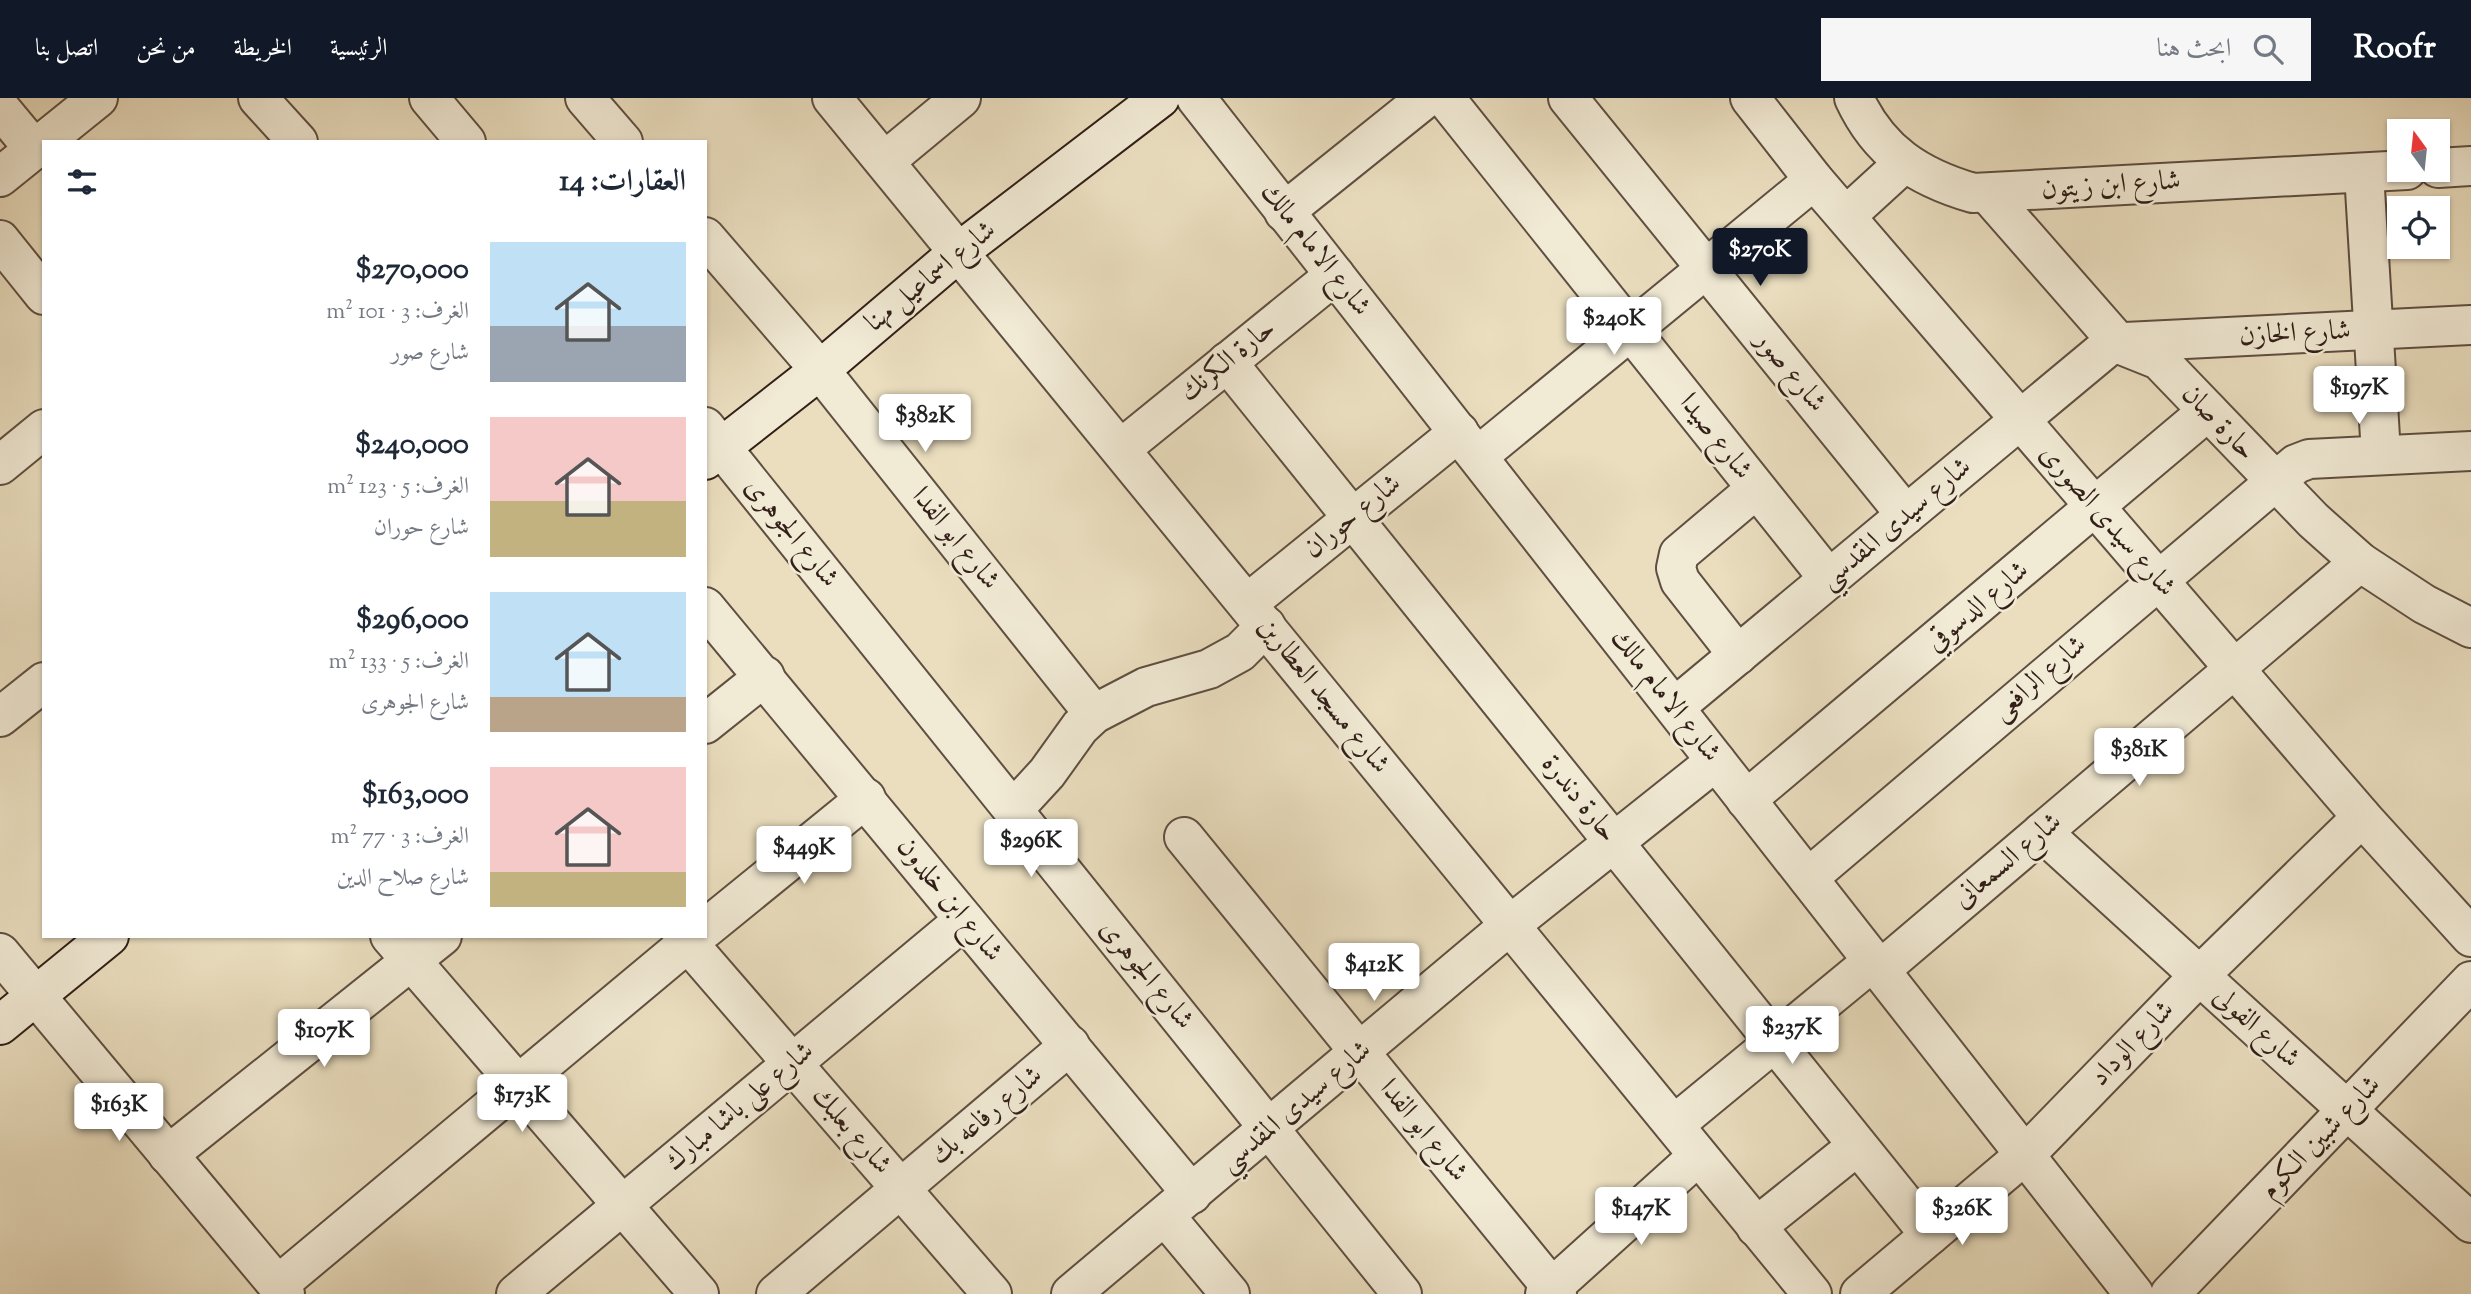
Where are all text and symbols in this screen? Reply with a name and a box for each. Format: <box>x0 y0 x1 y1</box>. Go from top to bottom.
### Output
search box <box>1821 18 2311 81</box>
text: Roofr <box>2353 25 2436 73</box>
icon: search <box>2249 30 2287 68</box>
text: ابحث هنا <box>2157 31 2231 68</box>
text: اتصل بنا <box>35 32 98 66</box>
text: من نحن <box>136 32 196 66</box>
text: الخريطة <box>234 32 292 66</box>
text: الرئيسية <box>330 32 388 66</box>
north arrow <box>2387 119 2450 182</box>
map controls <box>2387 119 2450 259</box>
text: العقارات: 14 <box>559 161 686 204</box>
street label: شارع ابن زيتون <box>2040 161 2182 212</box>
icon: filters <box>63 163 101 201</box>
street label: شارع الامام مالك <box>1248 175 1380 327</box>
button: locate <box>2387 196 2450 259</box>
street label: شارع اسماعيل مهنا <box>857 211 1006 343</box>
pin: $270K <box>1711 228 1809 288</box>
text: $270K <box>1729 234 1791 267</box>
text: $270,000 <box>355 249 469 292</box>
icon: home <box>546 270 630 354</box>
text: الغرف: 3 · 101 m² <box>326 296 469 329</box>
pin: $240K <box>1565 298 1663 357</box>
text: $240K <box>1582 303 1646 336</box>
street label: حارة الكرنك <box>1171 310 1285 412</box>
street label: شارع الخازن <box>2238 311 2352 358</box>
street label: شارع صور <box>1742 320 1835 422</box>
text: شارع صور <box>391 337 469 370</box>
pin: $197K <box>2310 366 2408 426</box>
text: $197K <box>2329 372 2389 405</box>
street label: حارة صان <box>2171 376 2265 470</box>
street label: شارع صيدا <box>1668 385 1762 489</box>
pin: $382K <box>876 394 974 454</box>
text: $382K <box>895 400 955 433</box>
text: $240,000 <box>355 424 469 467</box>
street label: شارع سيدى الصورى <box>2028 436 2185 607</box>
icon: home <box>546 445 630 529</box>
street label: شارع سيدى المقدسي <box>1811 448 1983 603</box>
street label: شارع حوران <box>1295 465 1411 570</box>
street label: شارع الجوهرى <box>733 469 848 597</box>
text: الغرف: 5 · 123 m² <box>327 471 469 504</box>
street label: شارع ابو الفدا <box>900 479 1009 600</box>
text: شارع حوران <box>374 512 469 545</box>
street label: شارع الدسوقي <box>1918 552 2039 663</box>
text: $296,000 <box>356 599 469 642</box>
street label: شارع مسجد العطارين <box>1246 609 1399 784</box>
icon: home <box>546 620 630 704</box>
street label: شارع الامام مالك <box>1598 621 1730 773</box>
street label: شارع الرافعى <box>1984 627 2097 732</box>
text: الغرف: 5 · 133 m² <box>329 646 469 679</box>
text: شارع الجوهرى <box>361 687 469 720</box>
pin: $381K <box>2090 728 2188 788</box>
text: $381K <box>2110 734 2168 767</box>
street label: حارة دندرة <box>1531 746 1627 852</box>
text: $163,000 <box>362 774 469 817</box>
icon: home <box>546 795 630 879</box>
street label: شارع السمعانى <box>1945 803 2072 919</box>
pin: $296K <box>982 820 1080 879</box>
text: الغرف: 3 · 77 m² <box>331 821 469 854</box>
text: $296K <box>1000 825 1062 858</box>
pin: $449K <box>755 826 853 886</box>
street label: شارع ابن خلدون <box>885 829 1012 972</box>
text: $449K <box>772 832 836 865</box>
text: شارع صلاح الدين <box>336 862 469 895</box>
street label: شارع الجوهرى <box>1088 911 1203 1039</box>
pin: $412K <box>1325 944 1423 1003</box>
text: $412K <box>1344 949 1404 982</box>
street label: شارع الفولى <box>2203 978 2309 1079</box>
street label: شارع الوداد <box>2082 992 2185 1097</box>
pin: $237K <box>1743 1006 1841 1066</box>
pin: $107K <box>275 1010 373 1069</box>
text: $237K <box>1762 1012 1822 1045</box>
text: $107K <box>294 1015 354 1048</box>
street label: شارع سيدى المقدسي <box>1211 1031 1383 1186</box>
street label: شارع على باشا مبارك <box>657 1033 824 1182</box>
street label: شارع رفاعه بك <box>922 1057 1053 1176</box>
street label: شارع شبين الكوم <box>2251 1067 2392 1211</box>
street label: شارع ابو الفدا <box>1368 1071 1477 1192</box>
pin: $173K <box>473 1074 571 1134</box>
street label: شارع بعلبك <box>801 1078 901 1185</box>
text: $173K <box>493 1080 551 1113</box>
pin: $163K <box>70 1084 168 1143</box>
text: $163K <box>90 1089 148 1122</box>
pin: $147K <box>1592 1188 1690 1247</box>
pin: $326K <box>1913 1188 2011 1247</box>
text: $147K <box>1611 1193 1671 1226</box>
text: $326K <box>1932 1193 1992 1226</box>

